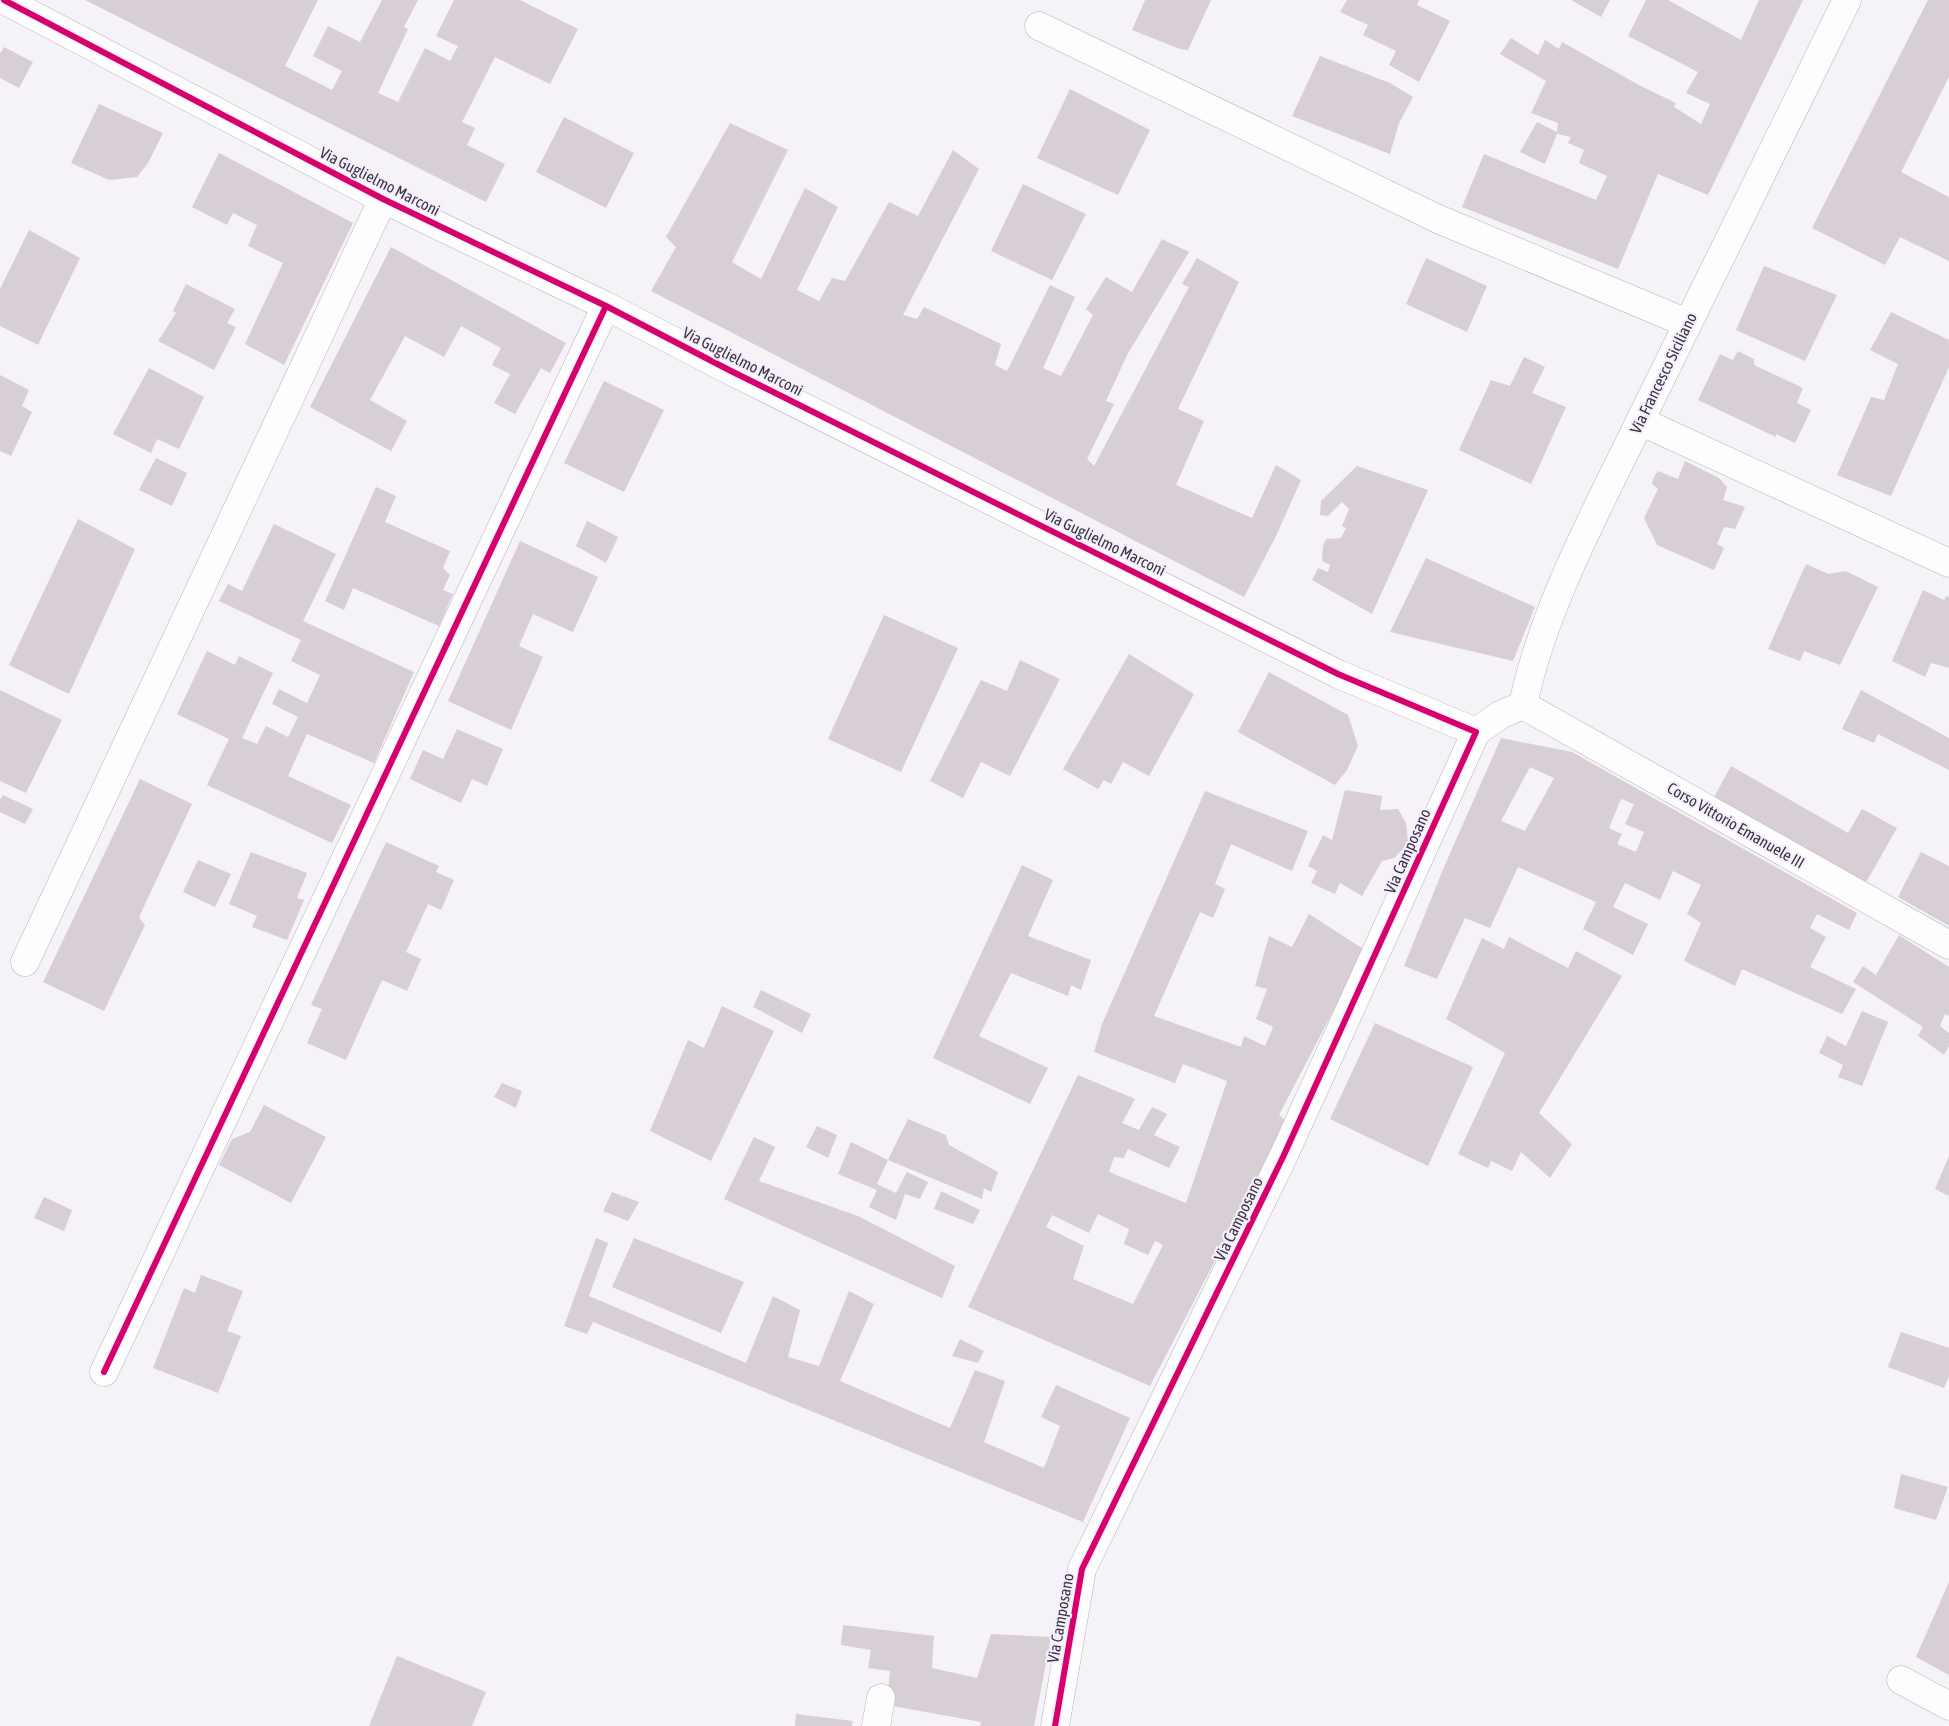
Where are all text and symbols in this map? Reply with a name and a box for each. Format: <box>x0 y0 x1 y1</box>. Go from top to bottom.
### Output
street label: Via Guglielmo Marconi <box>316 143 443 220</box>
street label: Via Francesco Siciliano <box>1626 310 1700 436</box>
street label: Via Guglielmo Marconi <box>679 323 806 400</box>
street label: Via Guglielmo Marconi <box>1041 505 1169 580</box>
street label: Corso Vittorio Emanuele III <box>1664 778 1808 872</box>
street label: Via Camposano <box>1380 806 1435 897</box>
street label: Via Camposano <box>1210 1174 1267 1264</box>
street label: Via Camposano <box>1043 1572 1078 1664</box>

